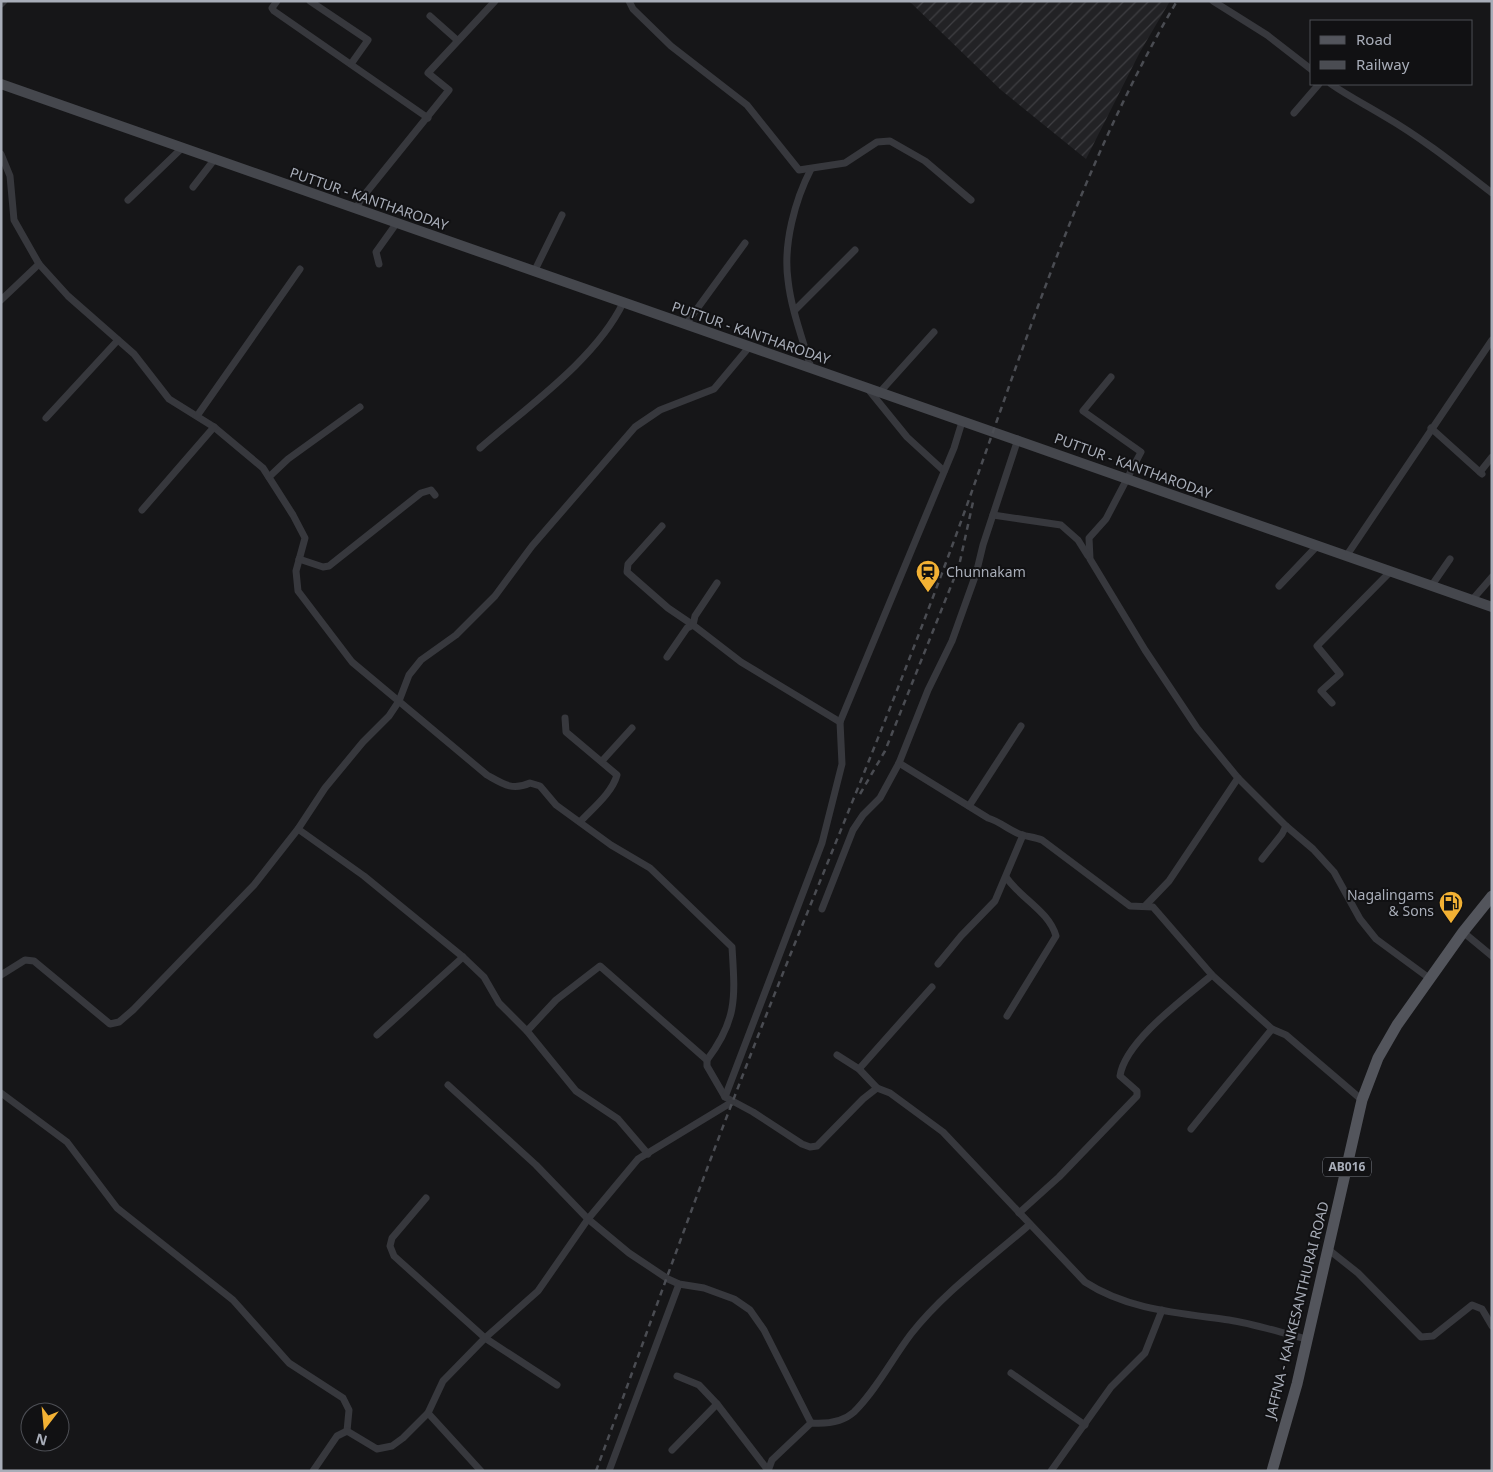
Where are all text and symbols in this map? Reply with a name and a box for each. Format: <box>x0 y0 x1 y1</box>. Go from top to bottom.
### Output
legend <box>1310 20 1473 85</box>
text: Road <box>1356 29 1392 49</box>
text: Railway <box>1356 54 1410 74</box>
street label: PUTTUR - KANTHARODAY <box>287 162 451 235</box>
street label: PUTTUR - KANTHARODAY <box>669 296 833 369</box>
street label: PUTTUR - KANTHARODAY <box>1052 428 1215 503</box>
station icon: Chunnakam <box>915 559 941 593</box>
place label: Chunnakam <box>946 562 1026 581</box>
place label: Nagalingams & Sons <box>1347 885 1434 920</box>
fuel station icon: Nagalingams & Sons <box>1438 890 1464 924</box>
road number: AB016 <box>1323 1158 1371 1176</box>
street label: JAFFNA - KANKESANTHURAI ROAD <box>1260 1199 1333 1423</box>
north arrow <box>20 1402 70 1452</box>
text: N <box>33 1429 49 1451</box>

